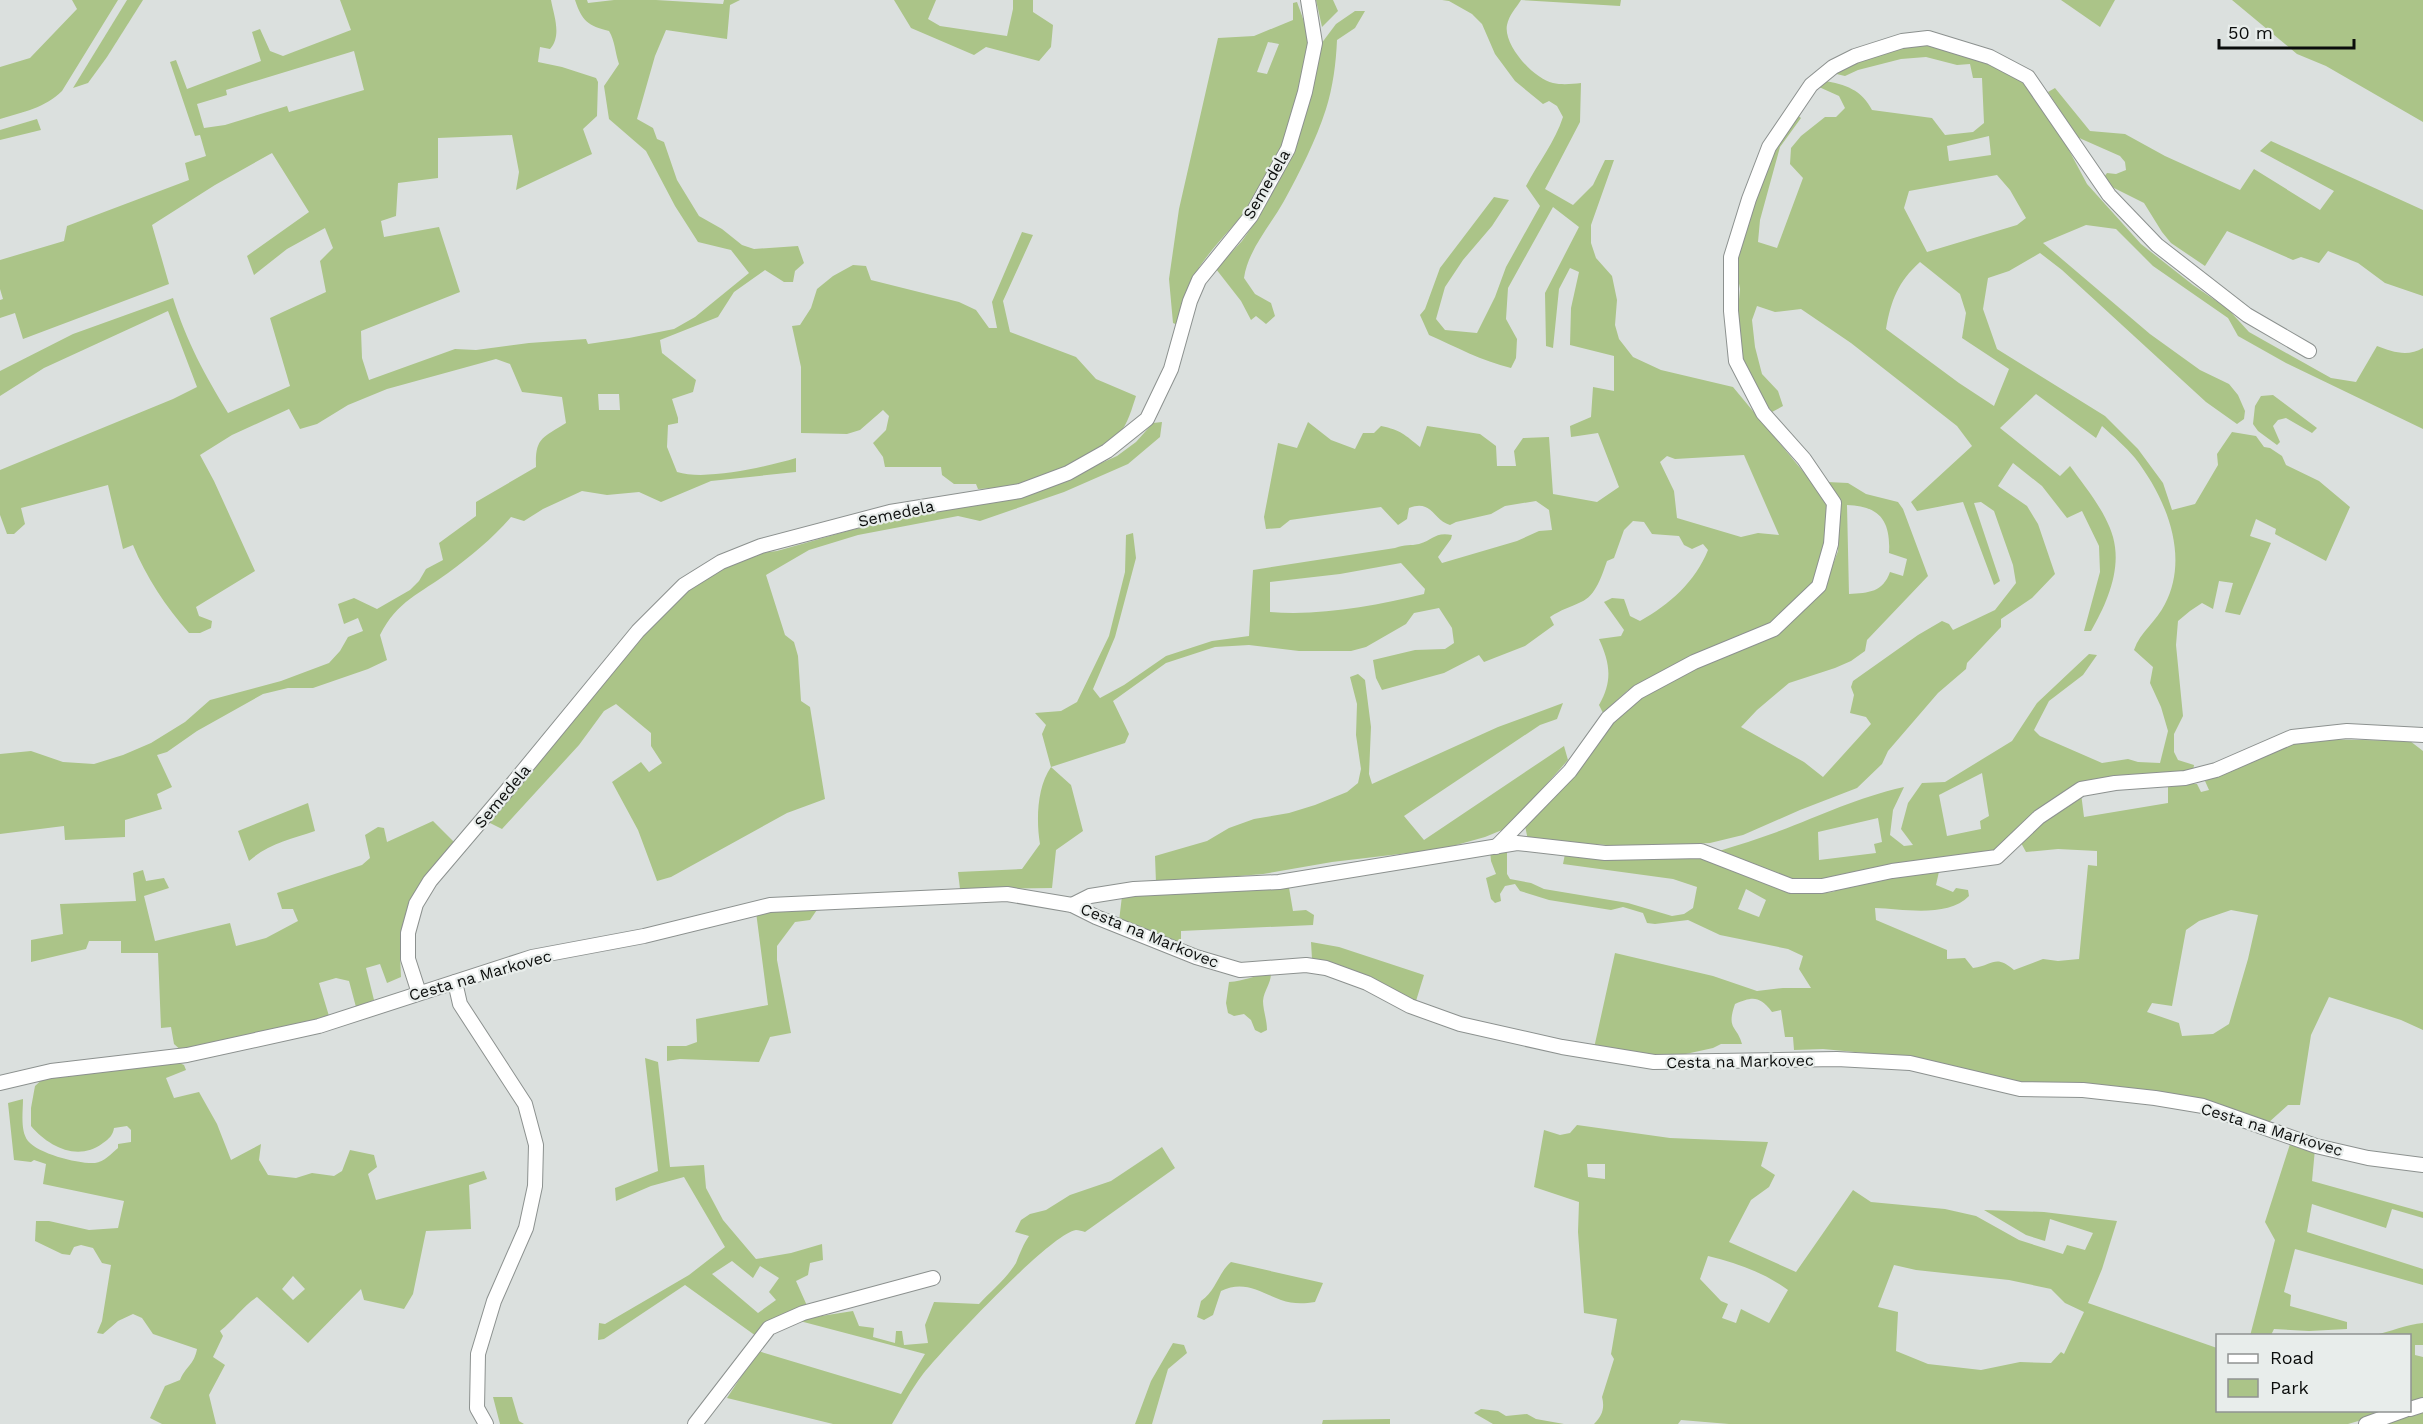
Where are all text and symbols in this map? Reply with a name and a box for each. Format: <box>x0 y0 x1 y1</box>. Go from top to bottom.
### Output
scale bar <box>2219 12 2354 50</box>
text: 50 m <box>2228 22 2273 43</box>
street label: Semedela <box>1239 146 1294 222</box>
street label: Semedela <box>856 496 936 531</box>
street label: Semedela <box>470 761 534 832</box>
street label: Cesta na Markovec <box>1078 899 1222 972</box>
street label: Cesta na Markovec <box>407 946 554 1005</box>
street label: Cesta na Markovec <box>1666 1051 1814 1072</box>
street label: Cesta na Markovec <box>2199 1099 2345 1160</box>
legend <box>2216 1334 2411 1412</box>
text: Road <box>2270 1347 2314 1368</box>
text: Park <box>2270 1377 2309 1398</box>

